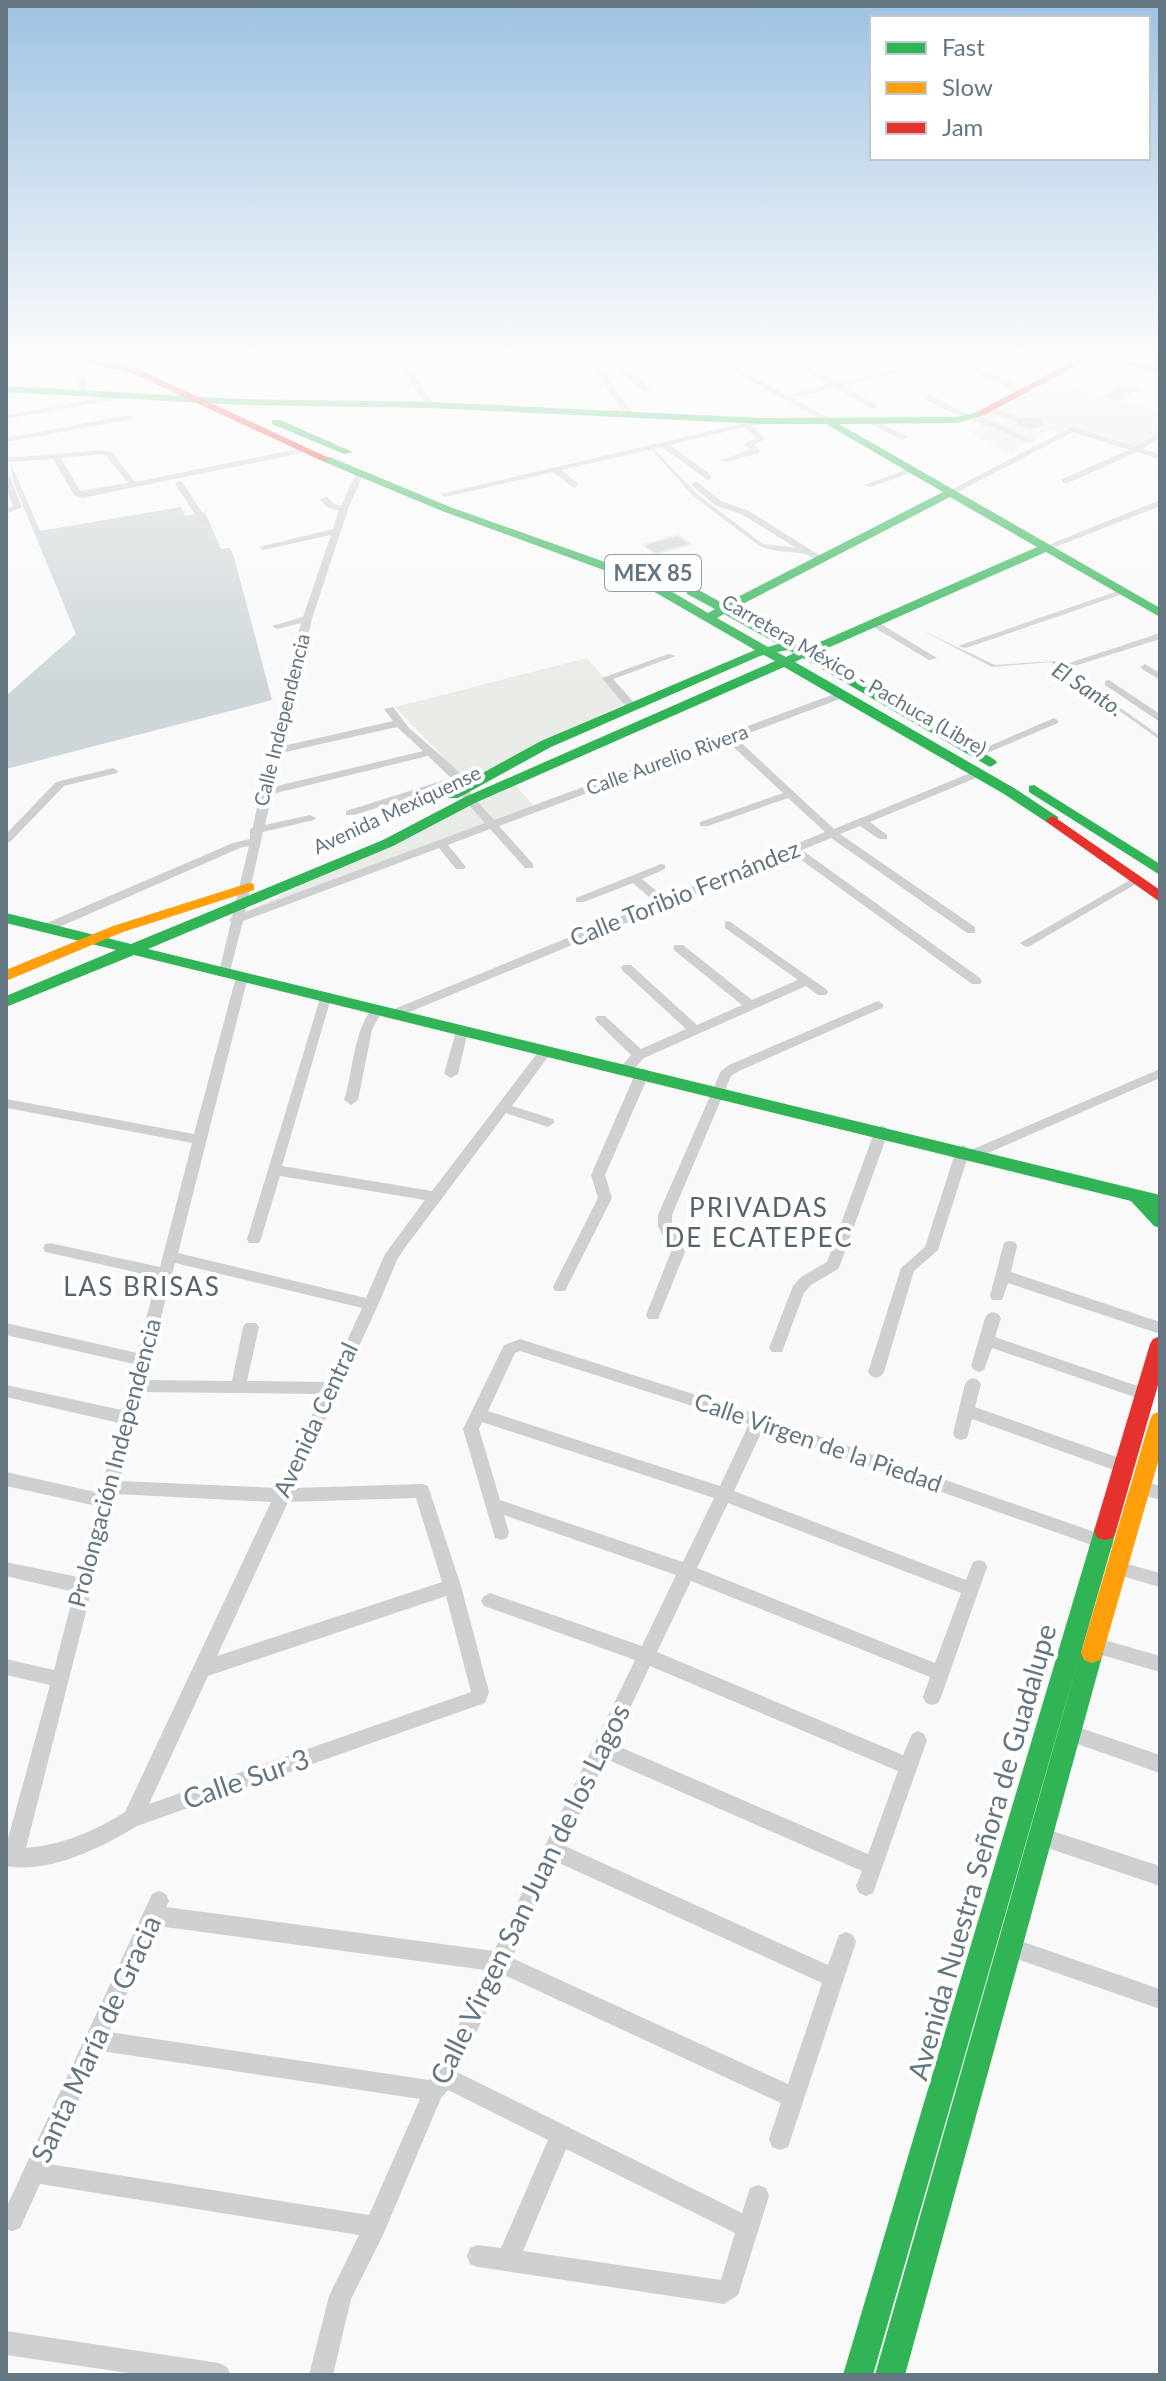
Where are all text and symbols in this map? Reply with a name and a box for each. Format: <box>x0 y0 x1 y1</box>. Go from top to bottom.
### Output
legend <box>870 16 1150 160</box>
text: Fast <box>942 32 985 61</box>
text: Slow <box>942 72 993 101</box>
text: Jam <box>942 112 983 141</box>
road number: MEX 85 <box>605 555 701 591</box>
street label: Carretera México - Pachuca (Libre) <box>718 588 991 760</box>
street label: Calle Independencia <box>248 631 314 809</box>
water label: El Santo. <box>1047 656 1129 722</box>
street label: Calle Aurelio Rivera <box>582 719 751 799</box>
street label: Avenida Mexiquense <box>309 760 484 858</box>
street label: Calle Toribio Fernández <box>565 833 804 952</box>
district label: PRIVADAS DE ECATEPEC <box>664 1191 854 1253</box>
district label: LAS BRISAS <box>63 1270 221 1302</box>
street label: Prolongación Independencia <box>61 1315 166 1610</box>
street label: Avenida Central <box>266 1338 363 1501</box>
street label: Calle Virgen de la Piedad <box>691 1386 946 1498</box>
street label: Avenida Nuestra Señora de Guadalupe <box>900 1620 1063 2084</box>
street label: Calle Virgen San Juan de los Lagos <box>422 1698 636 2089</box>
street label: Calle Sur 3 <box>178 1741 313 1816</box>
street label: Santa María de Gracia <box>23 1910 167 2168</box>

